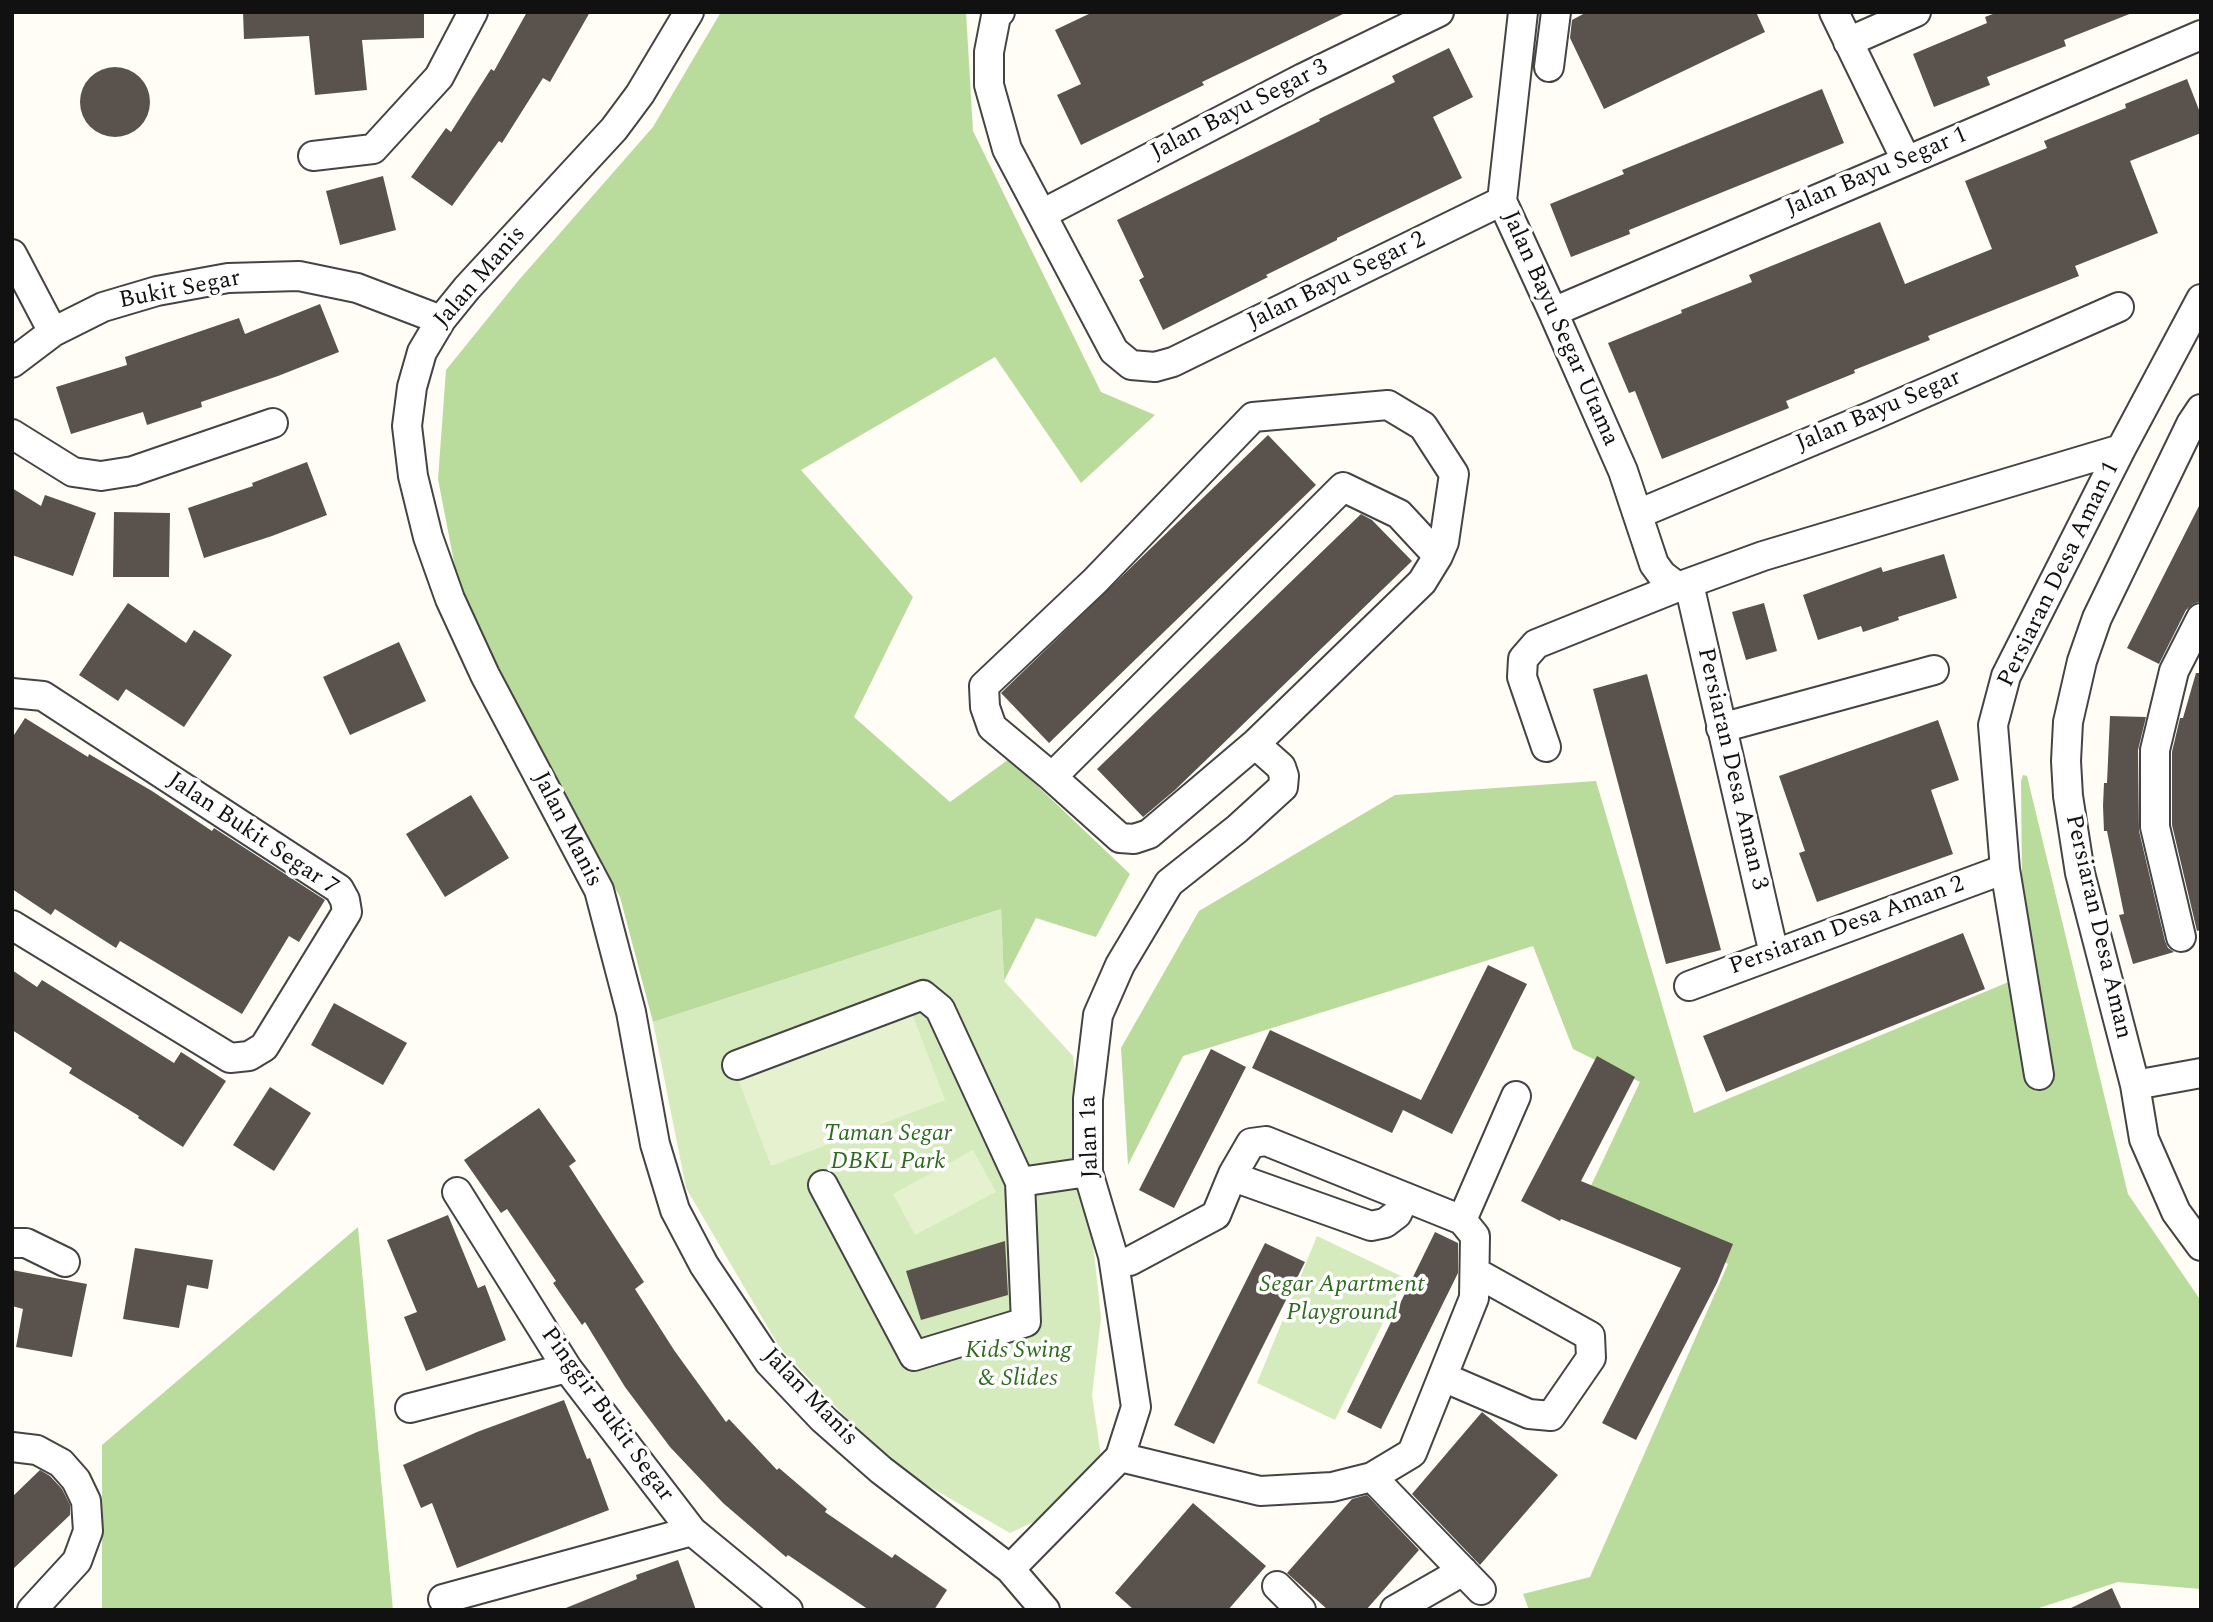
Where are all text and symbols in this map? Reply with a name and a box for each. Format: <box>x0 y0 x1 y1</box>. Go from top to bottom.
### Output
street label: Jalan Bayu Segar 3 <box>1147 54 1333 168</box>
street label: Jalan Bayu Segar 1 <box>1782 122 1972 224</box>
street label: Jalan Bayu Segar Utama <box>1494 207 1624 451</box>
street label: Jalan Manis <box>429 221 533 335</box>
street label: Jalan Bayu Segar 2 <box>1243 226 1431 338</box>
street label: Bukit Segar <box>117 265 243 317</box>
street label: Jalan Bayu Segar <box>1792 364 1966 460</box>
street label: Persiaran Desa Aman 1 <box>1993 457 2127 693</box>
street label: Persiaran Desa Aman 3 <box>1689 645 1773 893</box>
street label: Jalan Bukit Segar 7 <box>161 767 343 903</box>
street label: Jalan Manis <box>525 768 607 892</box>
street label: Persiaran Desa Aman <box>2057 812 2137 1042</box>
street label: Persiaran Desa Aman 2 <box>1726 871 1968 983</box>
street label: Jalan 1a <box>1075 1095 1107 1179</box>
park label: Taman Segar DBKL Park <box>824 1121 952 1177</box>
park label: Segar Apartment Playground <box>1260 1272 1424 1328</box>
street label: Pinggir Bukit Segar <box>533 1322 679 1508</box>
park label: Kids Swing & Slides <box>965 1338 1071 1394</box>
street label: Jalan Manis <box>755 1343 863 1453</box>

